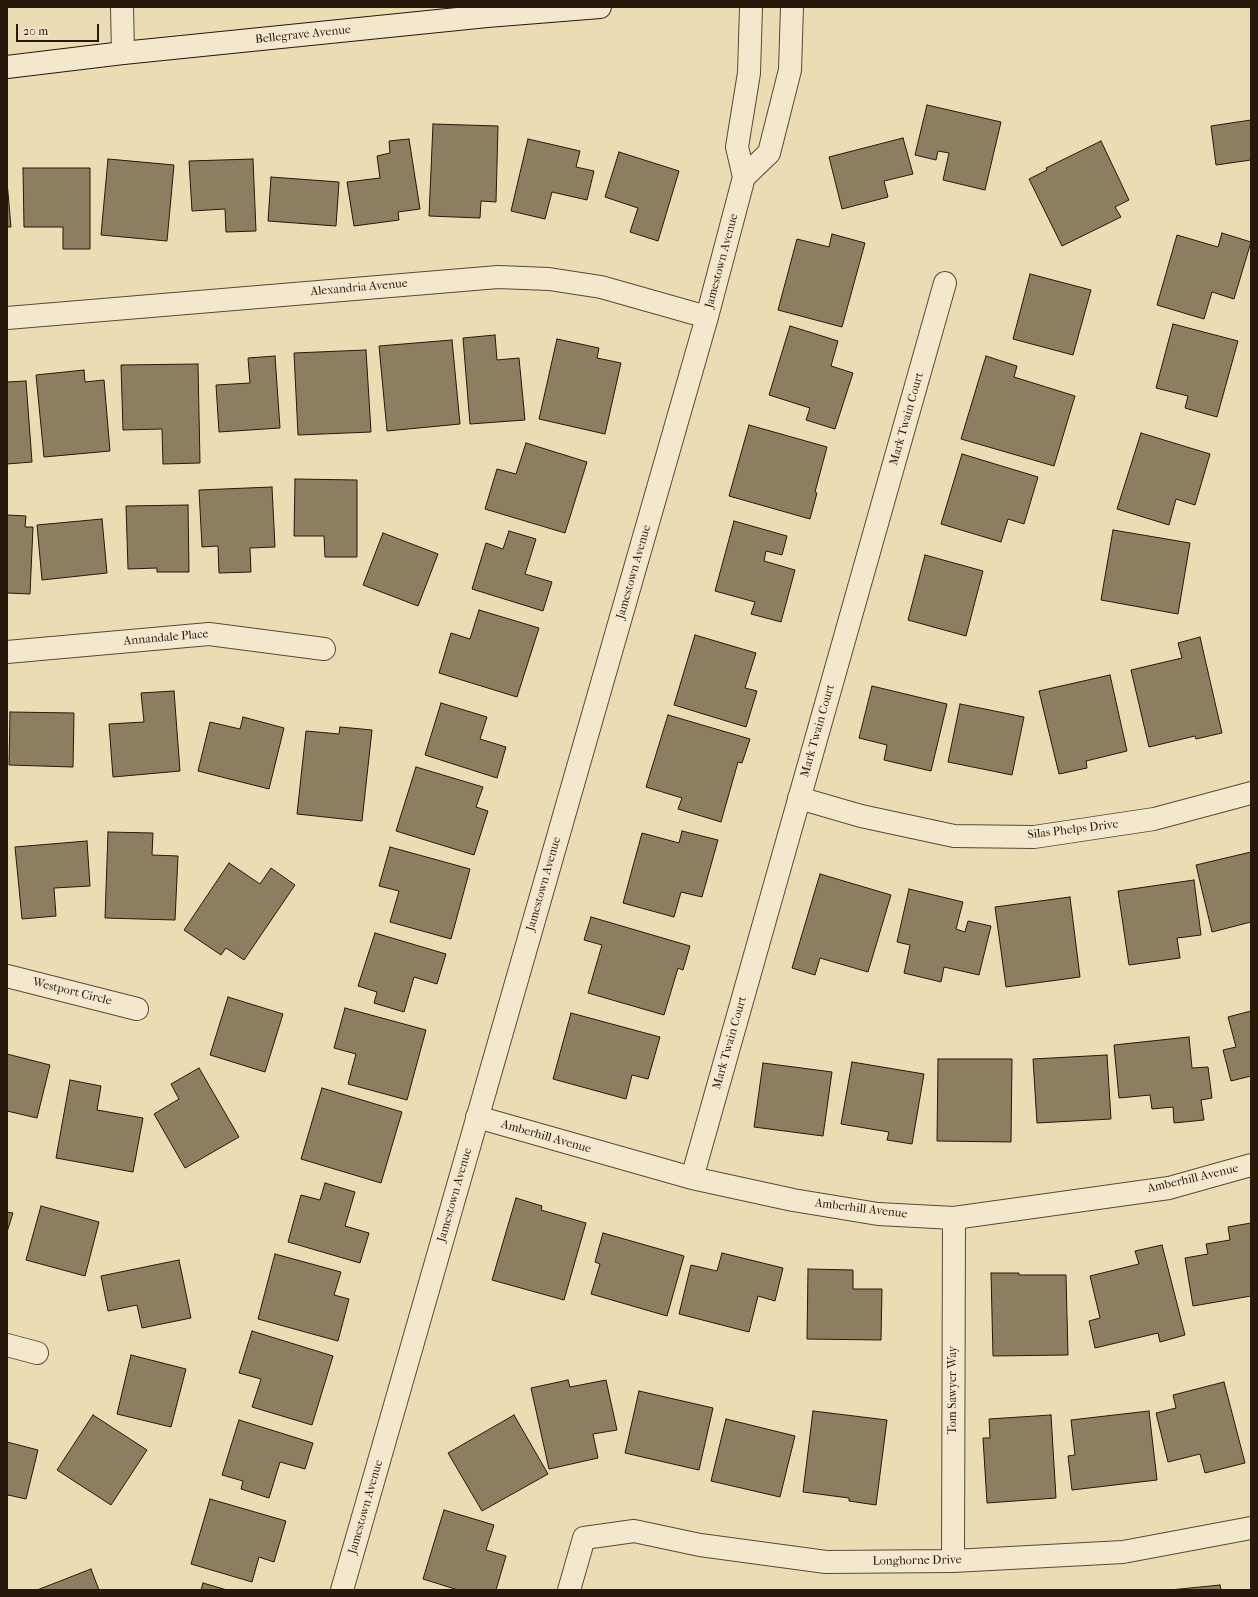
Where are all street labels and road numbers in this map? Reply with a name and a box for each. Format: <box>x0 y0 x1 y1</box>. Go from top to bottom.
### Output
street label: Bellegrave Avenue <box>254 23 352 47</box>
street label: Jamestown Avenue <box>702 212 742 310</box>
street label: Alexandria Avenue <box>310 277 408 299</box>
street label: Mark Twain Court <box>887 371 927 467</box>
street label: Jamestown Avenue <box>614 523 654 621</box>
street label: Annandale Place <box>123 627 209 649</box>
street label: Mark Twain Court <box>798 683 838 779</box>
street label: Silas Phelps Drive <box>1027 817 1119 843</box>
street label: Jamestown Avenue <box>524 835 564 933</box>
street label: Westport Circle <box>31 975 113 1009</box>
street label: Mark Twain Court <box>710 995 750 1091</box>
street label: Amberhill Avenue <box>499 1117 593 1157</box>
street label: Jamestown Avenue <box>435 1146 475 1244</box>
street label: Amberhill Avenue <box>1146 1162 1240 1196</box>
street label: Amberhill Avenue <box>814 1196 908 1222</box>
street label: Tom Sawyer Way <box>946 1346 960 1434</box>
street label: Jamestown Avenue <box>346 1458 386 1556</box>
street label: Longhorne Drive <box>872 1553 962 1569</box>

